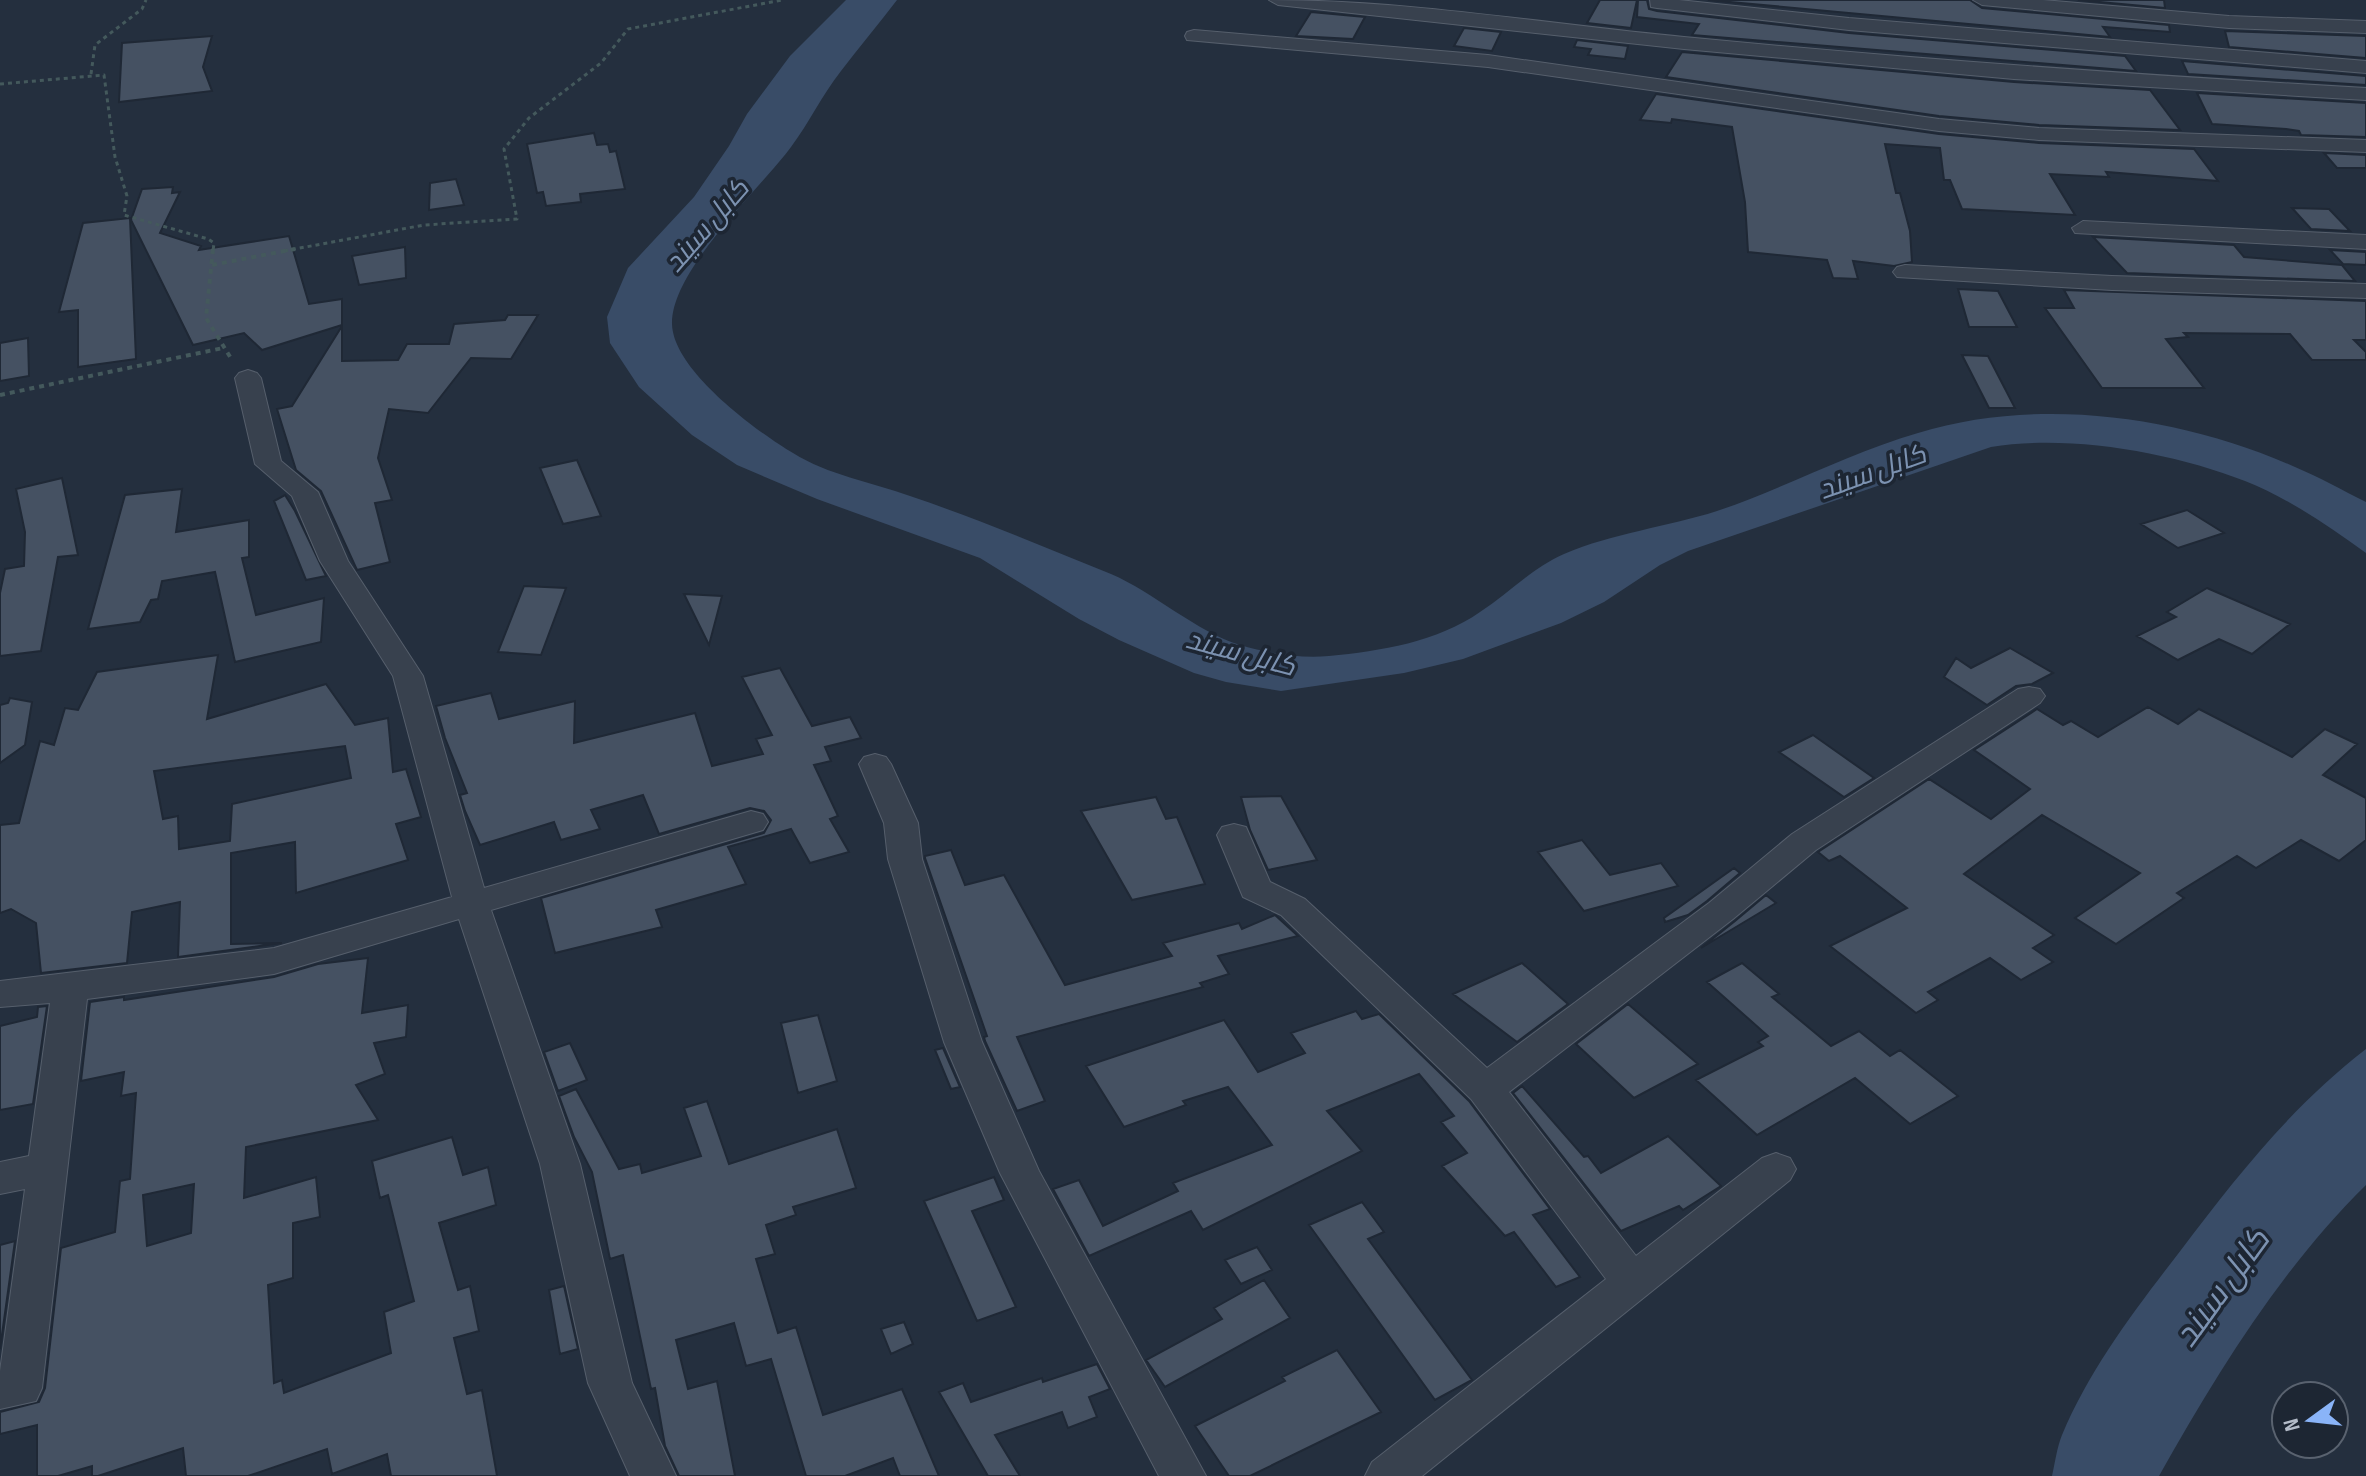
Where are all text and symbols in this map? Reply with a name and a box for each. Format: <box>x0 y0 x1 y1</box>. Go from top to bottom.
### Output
water label: کابل سيند <box>658 173 757 279</box>
water label: کابل سيند <box>1814 438 1931 507</box>
water label: کابل سيند <box>1182 623 1299 684</box>
water label: کابل سيند <box>2166 1221 2279 1355</box>
north arrow <box>2270 1380 2350 1460</box>
text: N <box>2278 1416 2307 1434</box>

